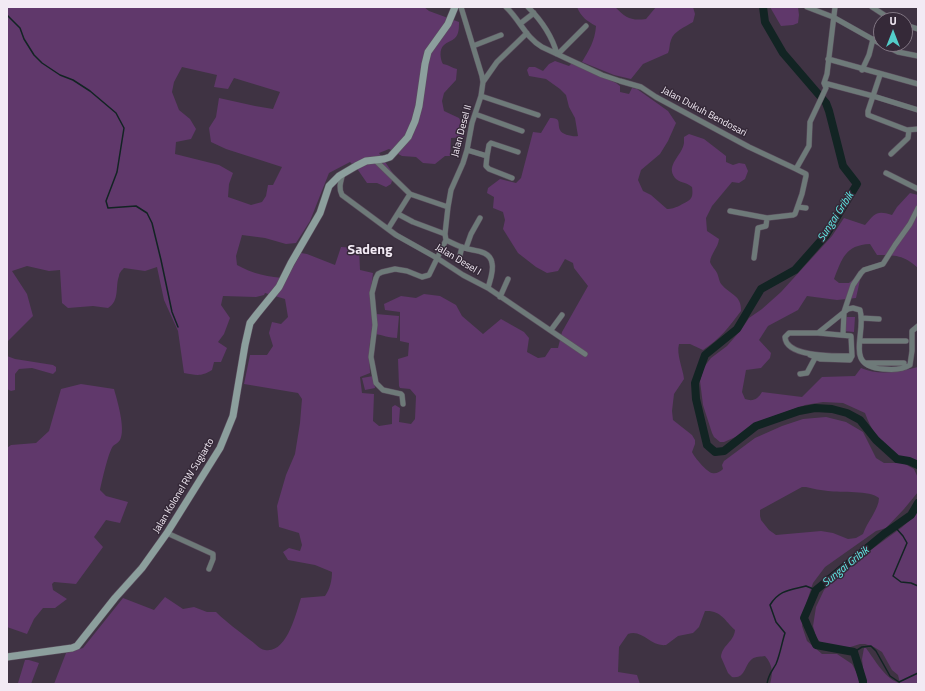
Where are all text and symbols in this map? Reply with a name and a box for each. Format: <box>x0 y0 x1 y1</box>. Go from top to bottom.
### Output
north arrow <box>873 12 913 52</box>
text: U <box>889 13 897 29</box>
street label: Jalan Dukuh Bendosari <box>659 84 749 140</box>
street label: Jalan Desel II <box>449 104 475 158</box>
water label: Sungai Gribik <box>815 190 857 244</box>
street label: Jalan Desel I <box>433 242 483 278</box>
district label: Sadeng <box>348 243 392 259</box>
street label: Jalan Kolonel RW Sugiarto <box>151 436 217 536</box>
water label: Sungai Gribik <box>820 544 872 590</box>

